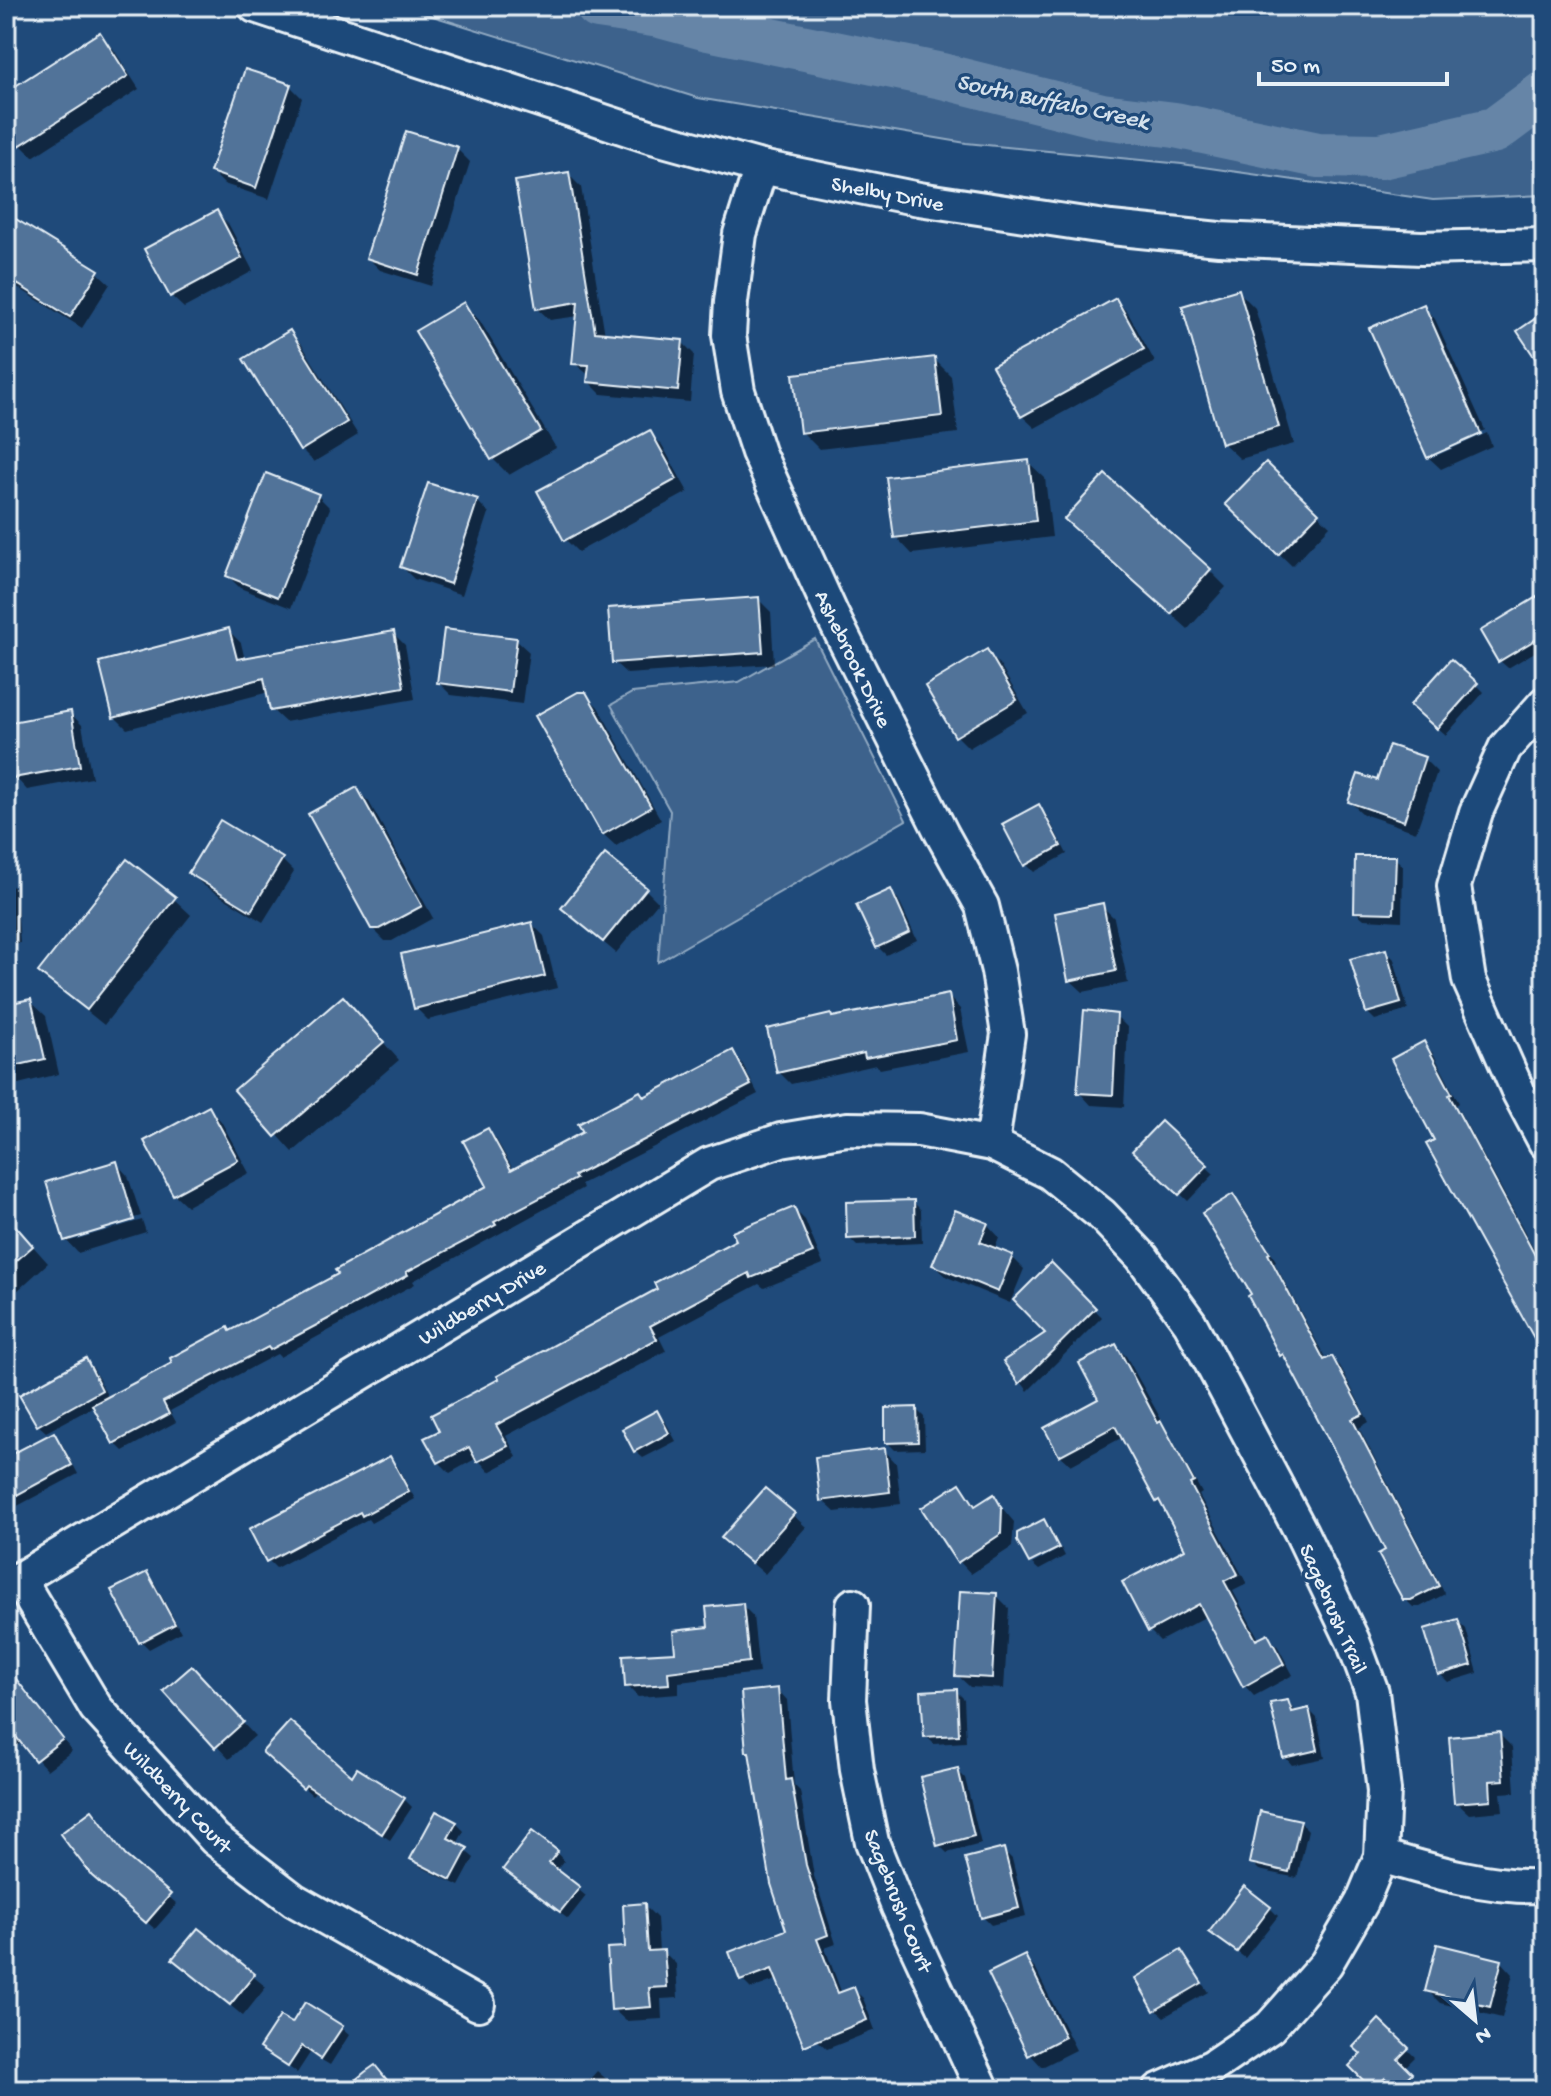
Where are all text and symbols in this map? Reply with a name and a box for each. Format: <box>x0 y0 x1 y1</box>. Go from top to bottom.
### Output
scale bar <box>1259 36 1447 86</box>
text: 50 m <box>1271 53 1320 82</box>
water label: South Buffalo Creek <box>954 69 1153 138</box>
street label: Shelby Drive <box>829 172 946 220</box>
street label: Ashebrook Drive <box>807 587 896 733</box>
street label: Wildberry Drive <box>415 1256 552 1353</box>
street label: Sagebrush Trail <box>1291 1541 1372 1679</box>
street label: Wildberry Court <box>116 1737 238 1862</box>
street label: Sagebrush Court <box>856 1826 937 1979</box>
north arrow <box>1435 1980 1515 2060</box>
text: N <box>1470 2019 1495 2049</box>

